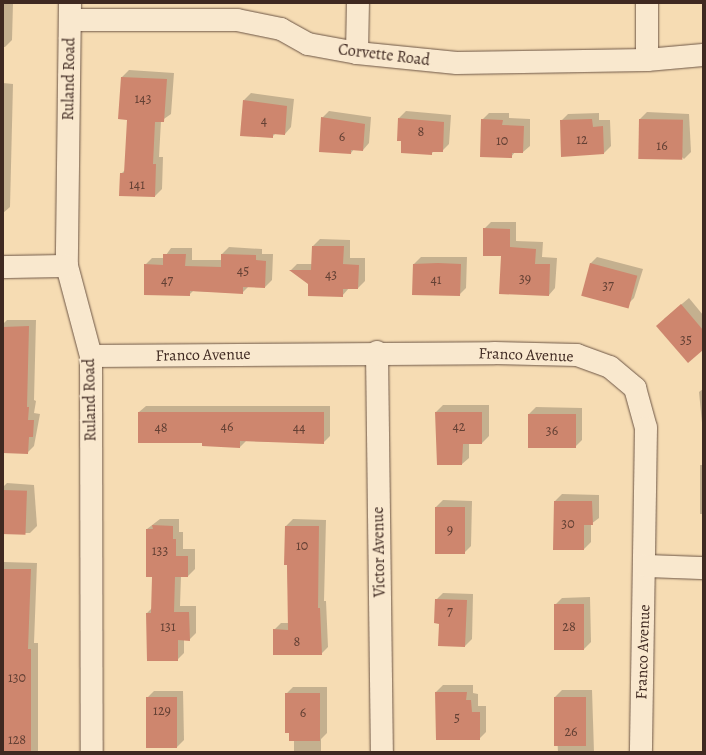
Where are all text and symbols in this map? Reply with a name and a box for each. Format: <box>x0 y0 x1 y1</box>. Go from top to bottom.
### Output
street label: Ruland Road <box>59 37 79 121</box>
street label: Corvette Road <box>337 40 431 70</box>
house number: 143 <box>135 91 151 107</box>
house number: 4 <box>261 113 267 129</box>
house number: 8 <box>418 124 424 140</box>
house number: 6 <box>339 129 345 145</box>
house number: 12 <box>576 132 588 148</box>
house number: 10 <box>496 133 508 149</box>
house number: 16 <box>656 138 668 154</box>
house number: 141 <box>129 177 145 193</box>
house number: 45 <box>237 263 249 279</box>
house number: 43 <box>325 267 337 283</box>
house number: 39 <box>519 271 531 287</box>
house number: 41 <box>430 272 442 288</box>
house number: 47 <box>161 273 173 289</box>
house number: 37 <box>602 278 614 294</box>
house number: 35 <box>680 332 692 348</box>
street label: Franco Avenue <box>478 344 574 366</box>
street label: Franco Avenue <box>155 345 251 365</box>
street label: Ruland Road <box>80 358 100 442</box>
house number: 46 <box>221 419 233 435</box>
house number: 42 <box>453 419 465 435</box>
house number: 48 <box>154 420 168 436</box>
house number: 44 <box>293 420 305 436</box>
house number: 36 <box>546 423 558 439</box>
street label: Victor Avenue <box>369 507 389 597</box>
house number: 30 <box>561 516 575 532</box>
house number: 9 <box>447 522 453 538</box>
house number: 10 <box>296 538 308 554</box>
house number: 133 <box>152 543 168 559</box>
house number: 7 <box>447 604 453 620</box>
street label: Franco Avenue <box>632 604 654 700</box>
house number: 131 <box>160 619 176 635</box>
house number: 28 <box>562 619 576 635</box>
house number: 8 <box>294 634 300 650</box>
house number: 130 <box>8 670 26 686</box>
house number: 129 <box>153 703 171 719</box>
house number: 6 <box>300 705 306 721</box>
house number: 5 <box>454 710 460 726</box>
house number: 26 <box>564 724 578 740</box>
house number: 128 <box>8 732 26 748</box>

